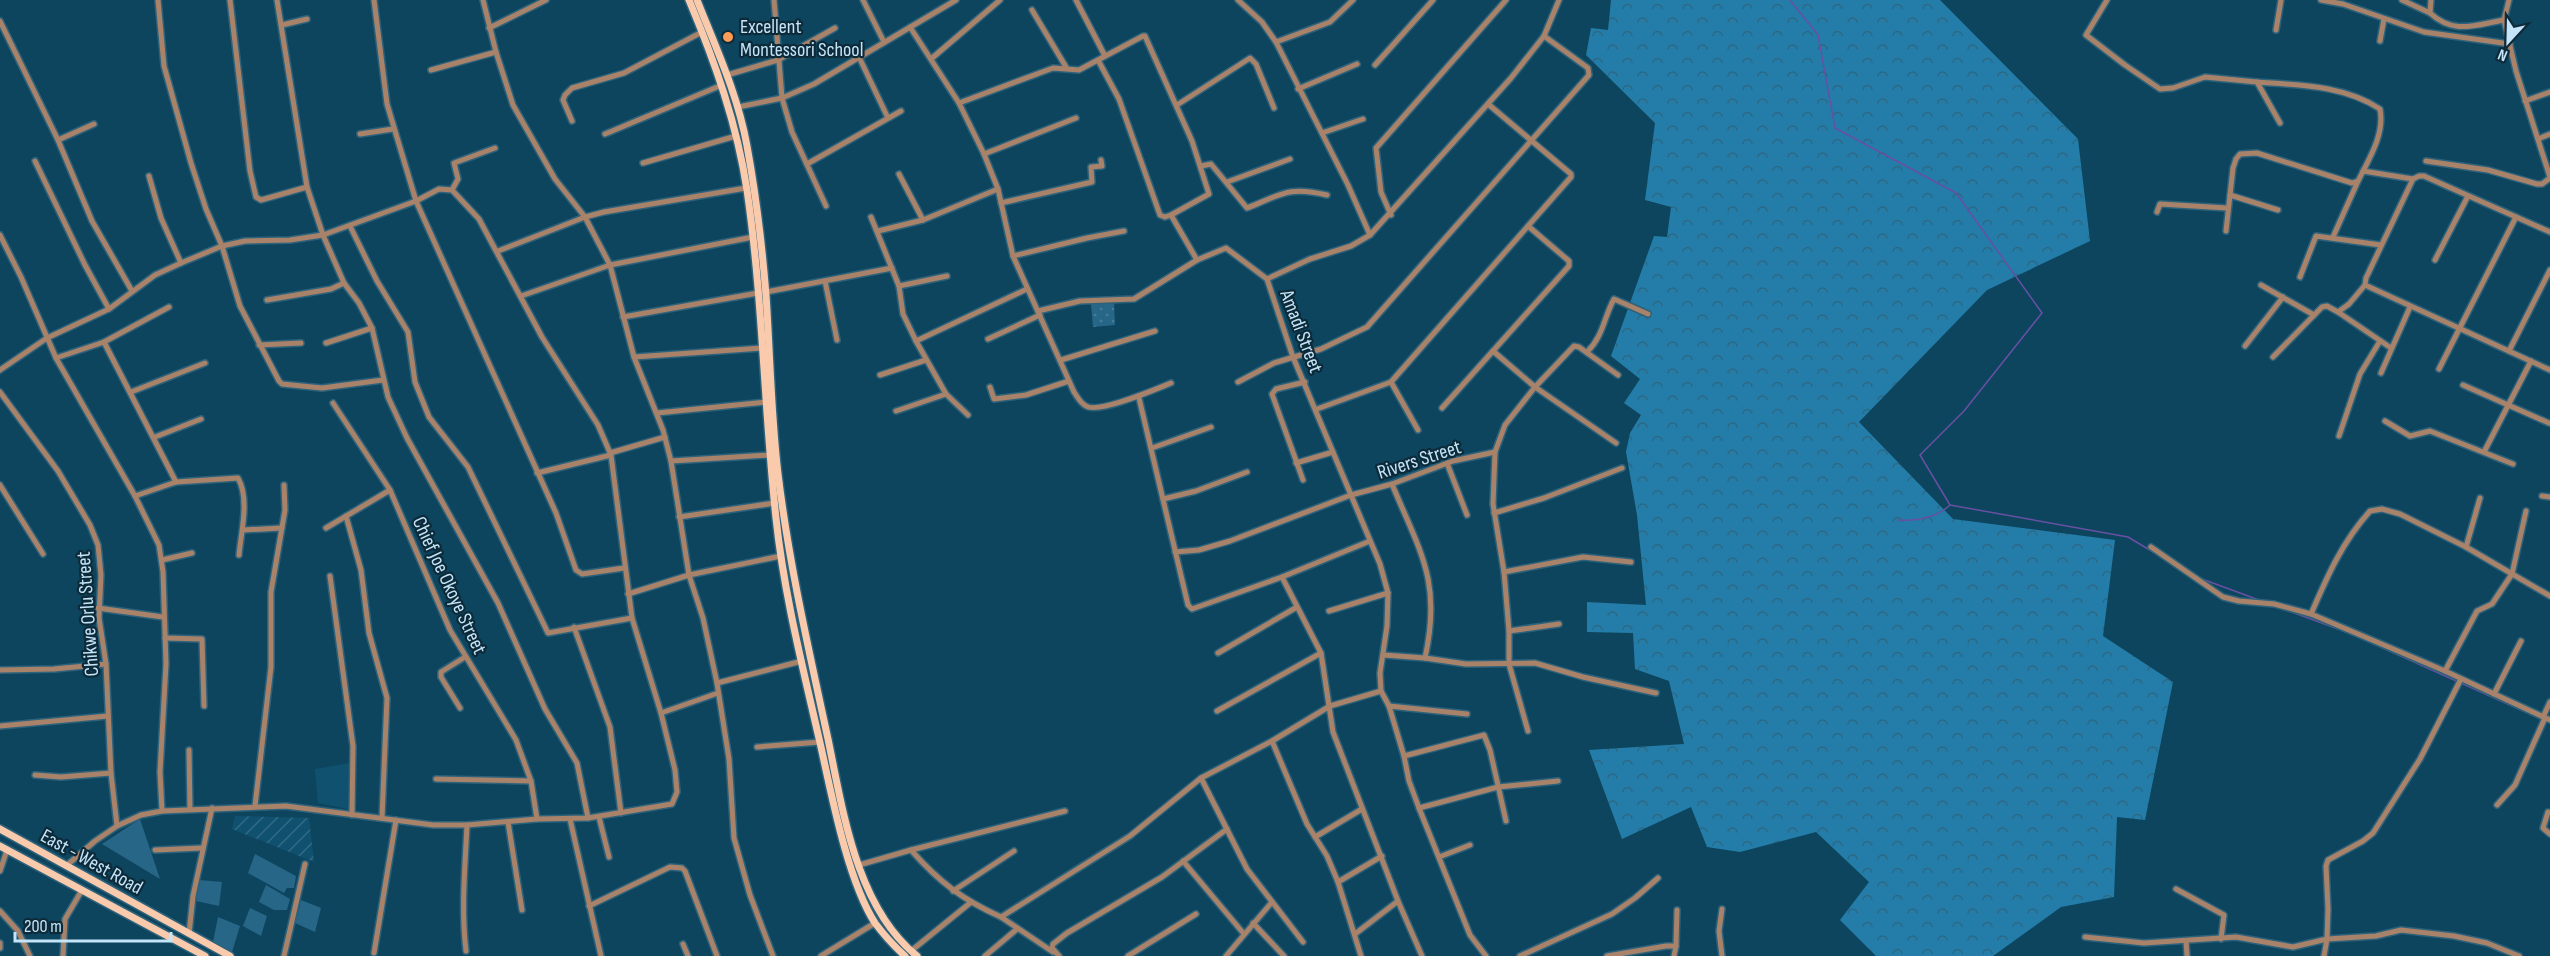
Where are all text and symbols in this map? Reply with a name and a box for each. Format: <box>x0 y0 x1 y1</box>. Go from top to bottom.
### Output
north arrow <box>2478 12 2538 72</box>
place label: Excellent Montessori School <box>740 15 863 62</box>
marker: Excellent Montessori School <box>721 30 735 44</box>
text: N <box>2495 44 2510 65</box>
street label: Amadi Street <box>1274 286 1328 376</box>
street label: Rivers Street <box>1374 435 1464 485</box>
street label: Chief Joe Okoye Street <box>407 513 491 658</box>
street label: Chikwe Orlu Street <box>72 551 104 677</box>
street label: East - West Road <box>36 824 147 900</box>
scale bar <box>15 905 171 943</box>
text: 200 m <box>24 916 62 937</box>

